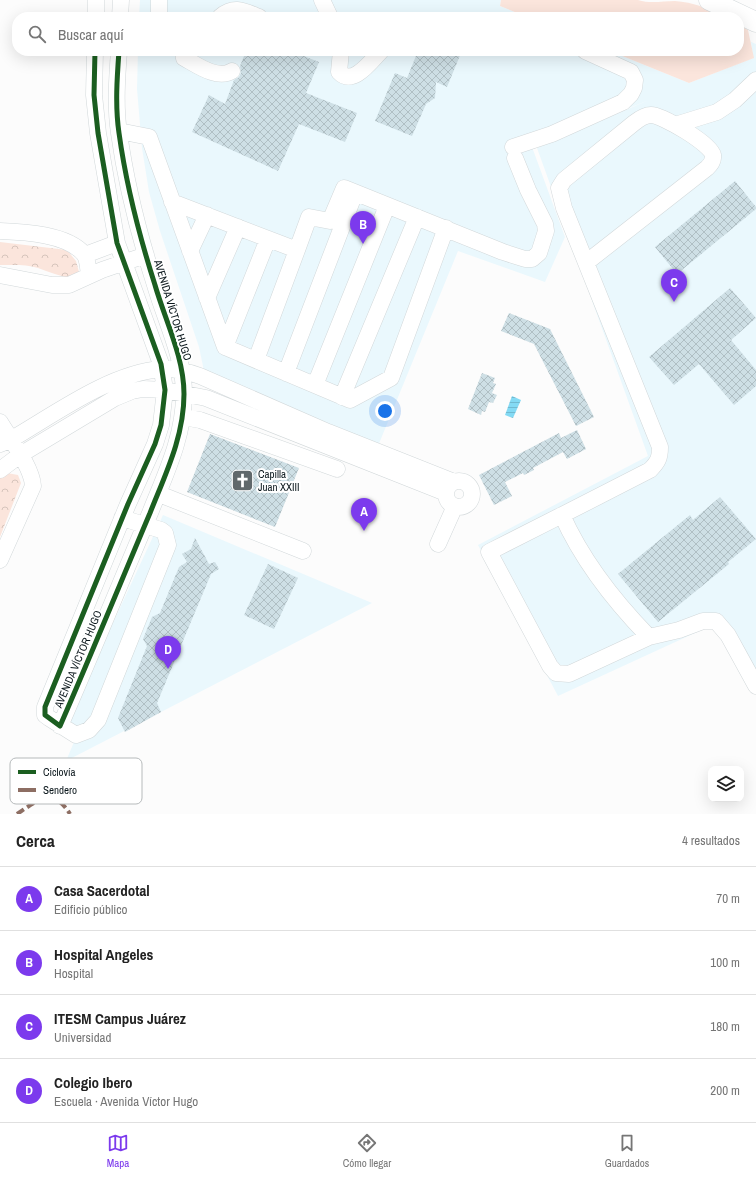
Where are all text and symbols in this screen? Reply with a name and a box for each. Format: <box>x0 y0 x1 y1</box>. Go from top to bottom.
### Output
search box <box>12 12 744 56</box>
icon: search <box>26 23 48 45</box>
text: Buscar aquí <box>58 24 124 45</box>
pin: B <box>350 211 376 244</box>
street label: AVENIDA VÍCTOR HUGO <box>151 257 195 362</box>
pin: C <box>661 269 687 302</box>
your location <box>375 401 395 421</box>
church icon: Capilla Juan XXIII <box>230 467 256 493</box>
place label: Capilla Juan XXIII <box>258 467 300 494</box>
pin: A <box>351 498 377 531</box>
street label: AVENIDA VÍCTOR HUGO <box>51 608 105 711</box>
pin: D <box>155 636 181 669</box>
legend <box>10 758 142 804</box>
text: Ciclovía <box>43 765 76 779</box>
map controls <box>708 766 744 802</box>
button: layers <box>708 766 744 802</box>
text: Sendero <box>43 783 77 797</box>
text: Cerca <box>16 829 55 852</box>
text: 4 resultados <box>682 832 740 849</box>
text: Casa Sacerdotal <box>54 880 150 901</box>
text: A <box>25 890 33 907</box>
text: 70 m <box>716 890 740 907</box>
text: Edificio público <box>54 901 128 918</box>
text: Hospital Angeles <box>54 944 153 965</box>
text: B <box>25 954 33 971</box>
text: 100 m <box>710 954 740 971</box>
text: Hospital <box>54 965 93 982</box>
text: ITESM Campus Juárez <box>54 1008 186 1029</box>
text: C <box>25 1018 33 1035</box>
text: 180 m <box>710 1018 740 1035</box>
text: Universidad <box>54 1029 111 1046</box>
text: Colegio Ibero <box>54 1072 133 1093</box>
text: D <box>25 1082 33 1099</box>
text: 200 m <box>710 1082 740 1099</box>
text: Escuela · Avenida Víctor Hugo <box>54 1093 198 1110</box>
tab: Mapa <box>107 1132 129 1170</box>
tab: Cómo llegar <box>343 1132 391 1170</box>
tab: Guardados <box>605 1132 649 1170</box>

